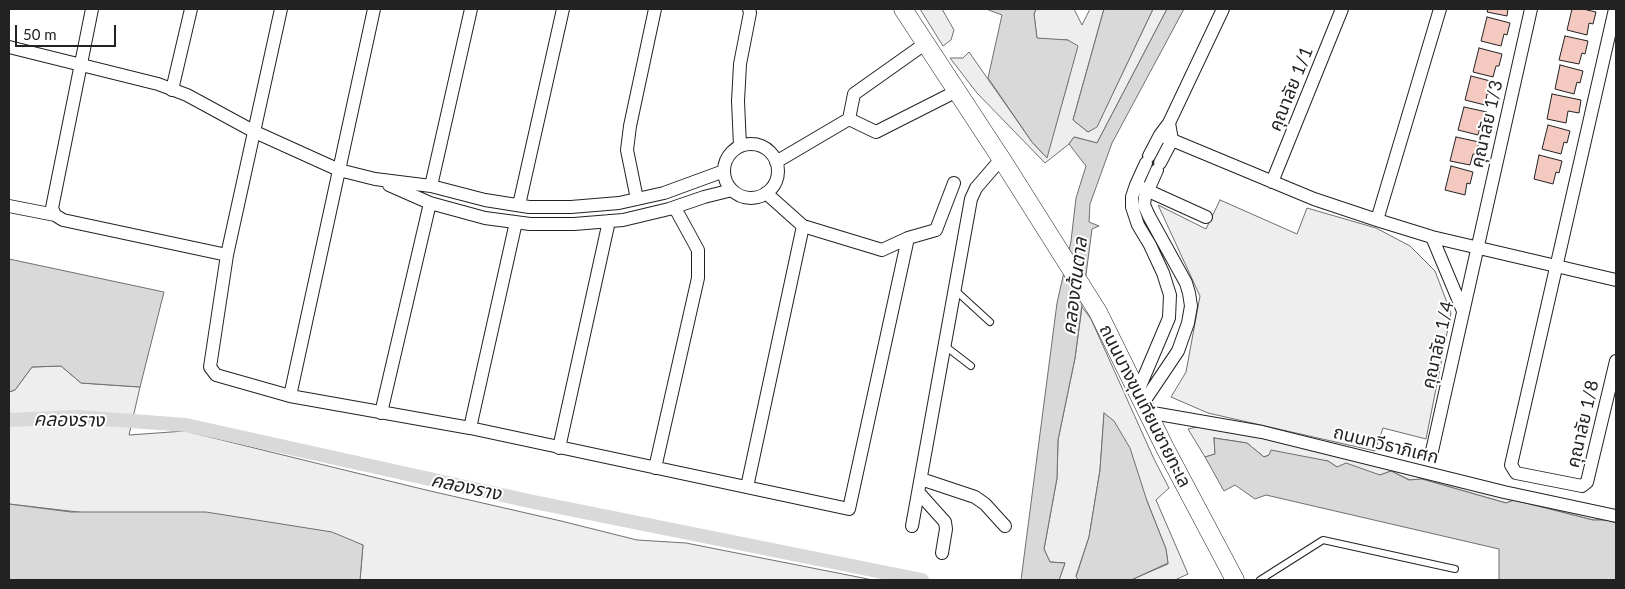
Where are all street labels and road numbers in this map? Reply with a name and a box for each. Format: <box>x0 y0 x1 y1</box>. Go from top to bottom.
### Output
street label: คุณาลัย 1/1 <box>1264 44 1318 134</box>
street label: คุณาลัย 1/3 <box>1466 78 1508 170</box>
street label: คุณาลัย 1/4 <box>1417 299 1459 391</box>
street label: ถนนบางขุนเทียนชายทะเล <box>1095 321 1195 491</box>
street label: คุณาลัย 1/8 <box>1562 378 1604 470</box>
street label: ถนนทวีธาภิเศก <box>1331 421 1441 469</box>

